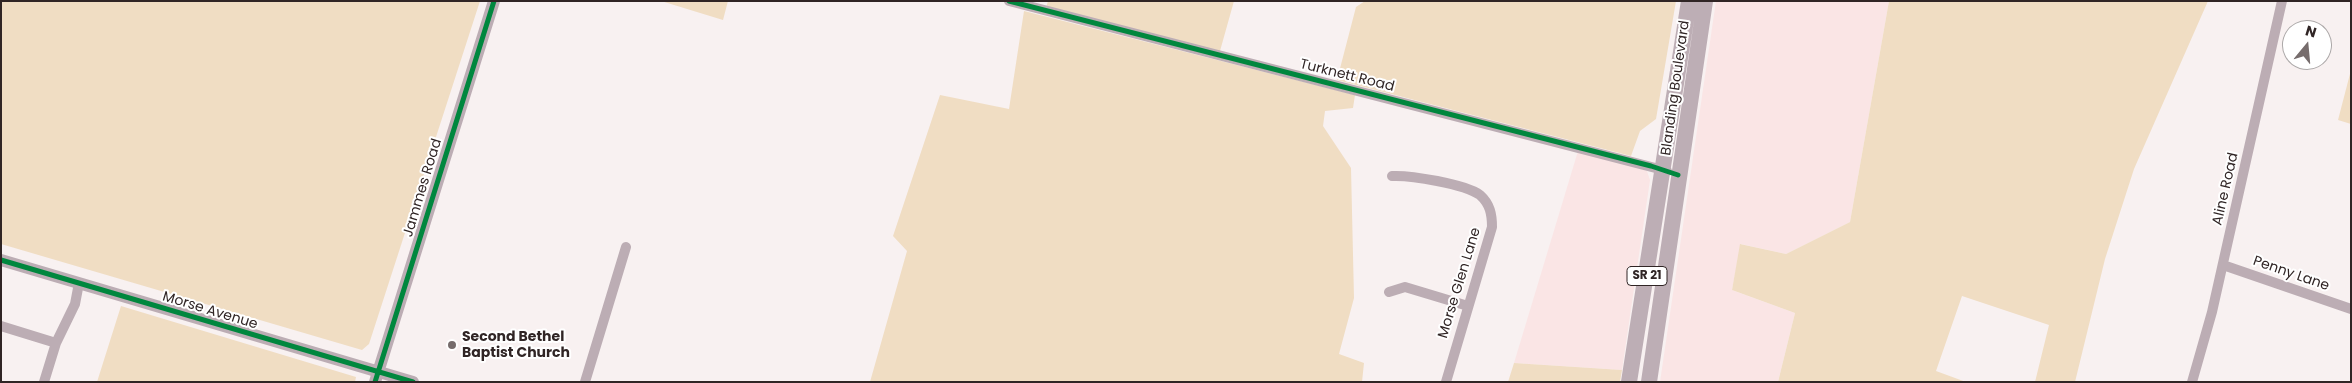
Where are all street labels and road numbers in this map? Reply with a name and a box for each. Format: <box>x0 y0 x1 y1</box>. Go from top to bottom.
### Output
street label: Blanding Boulevard <box>1658 19 1694 157</box>
street label: Turknett Road <box>1298 56 1396 96</box>
street label: Jammes Road <box>400 137 446 239</box>
street label: Aline Road <box>2209 151 2243 227</box>
street label: Morse Glen Lane <box>1435 226 1485 340</box>
street label: Penny Lane <box>2251 253 2331 295</box>
road number: SR 21 <box>1627 266 1667 286</box>
street label: Morse Avenue <box>160 289 260 333</box>

